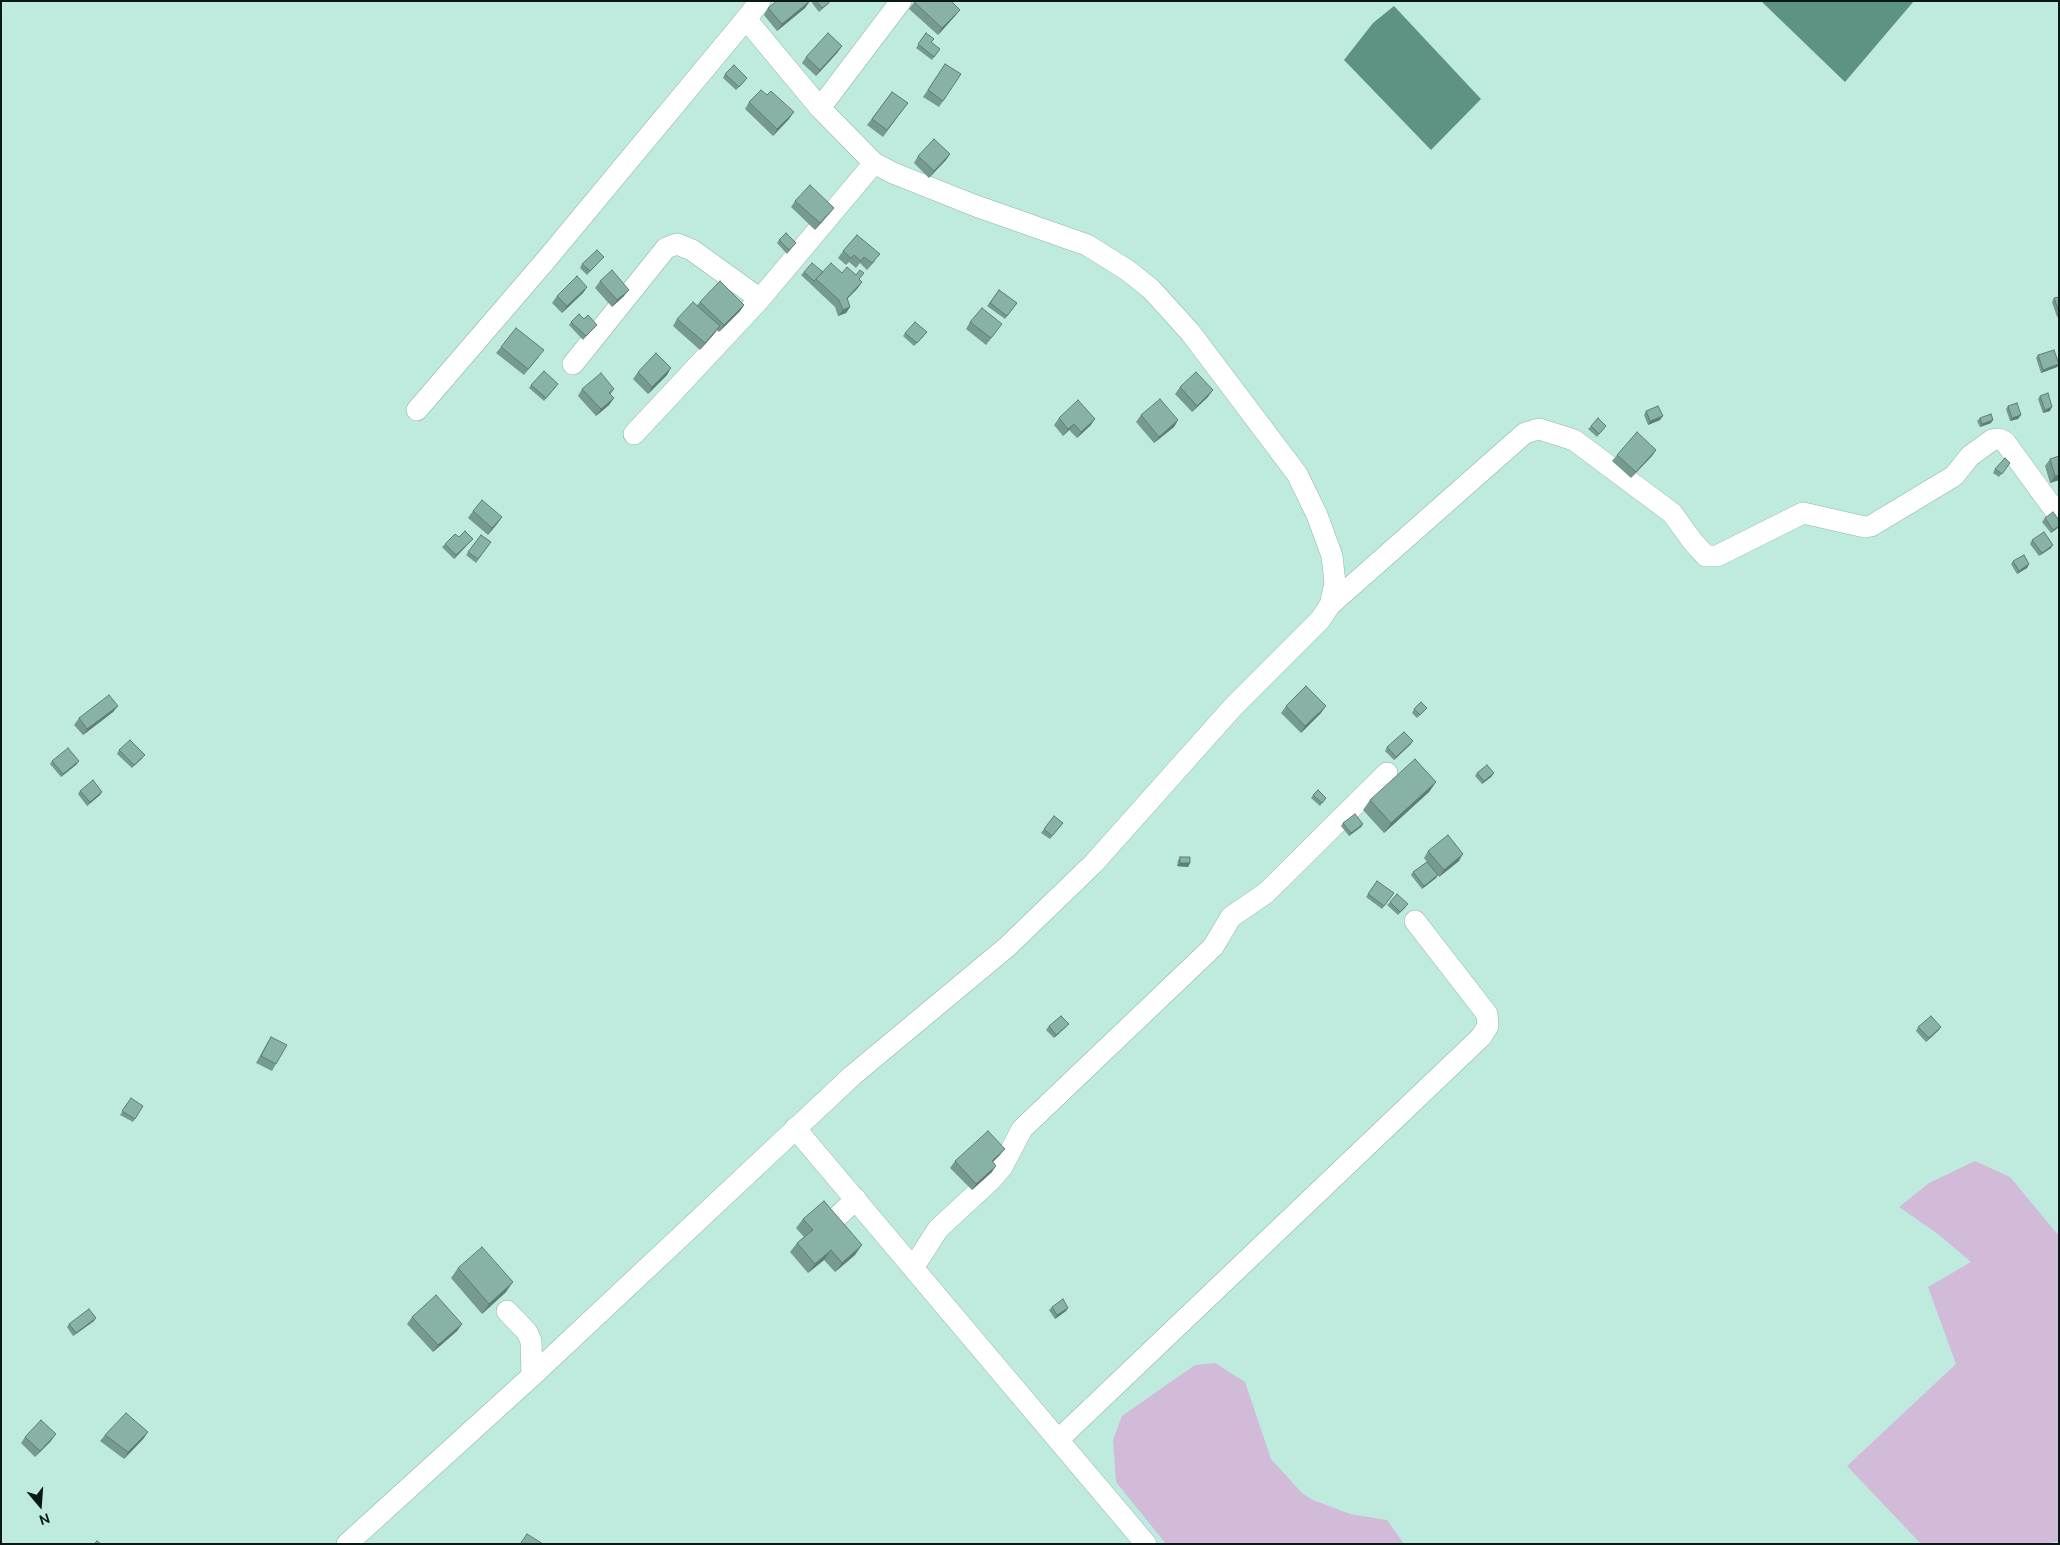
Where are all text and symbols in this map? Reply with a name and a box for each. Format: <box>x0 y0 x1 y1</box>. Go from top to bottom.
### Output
north arrow <box>15 1480 65 1530</box>
text: N <box>37 1510 52 1528</box>

